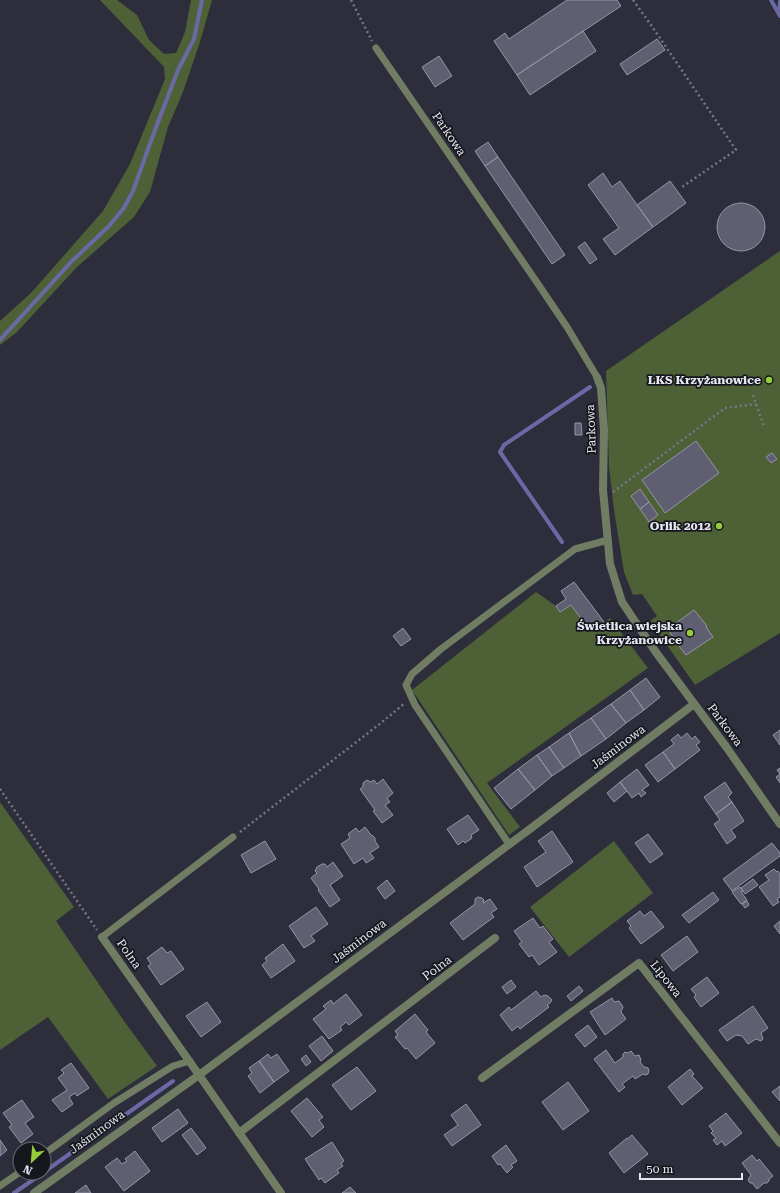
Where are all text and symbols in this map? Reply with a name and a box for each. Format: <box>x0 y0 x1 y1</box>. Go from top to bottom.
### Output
street label: Parkowa <box>429 110 469 159</box>
place label: LKS Krzyżanowice <box>648 373 761 387</box>
marker: LKS Krzyżanowice <box>764 375 774 385</box>
street label: Parkowa <box>583 404 599 454</box>
place label: Orlik 2012 <box>650 519 711 533</box>
marker: Orlik 2012 <box>714 521 724 531</box>
place label: Świetlica wiejska Krzyżanowice <box>577 619 682 647</box>
marker: Świetlica wiejska Krzyżanowice <box>685 628 695 638</box>
street label: Parkowa <box>705 701 746 749</box>
street label: Jaśminowa <box>588 722 648 772</box>
street label: Jaśminowa <box>329 916 389 966</box>
street label: Polna <box>114 937 144 972</box>
street label: Polna <box>420 952 455 983</box>
street label: Lipowa <box>647 958 685 1000</box>
street label: Jaśminowa <box>67 1107 128 1157</box>
north arrow <box>12 1141 52 1181</box>
scale bar <box>640 1155 742 1181</box>
text: N <box>21 1162 34 1177</box>
text: 50 m <box>646 1162 673 1176</box>

